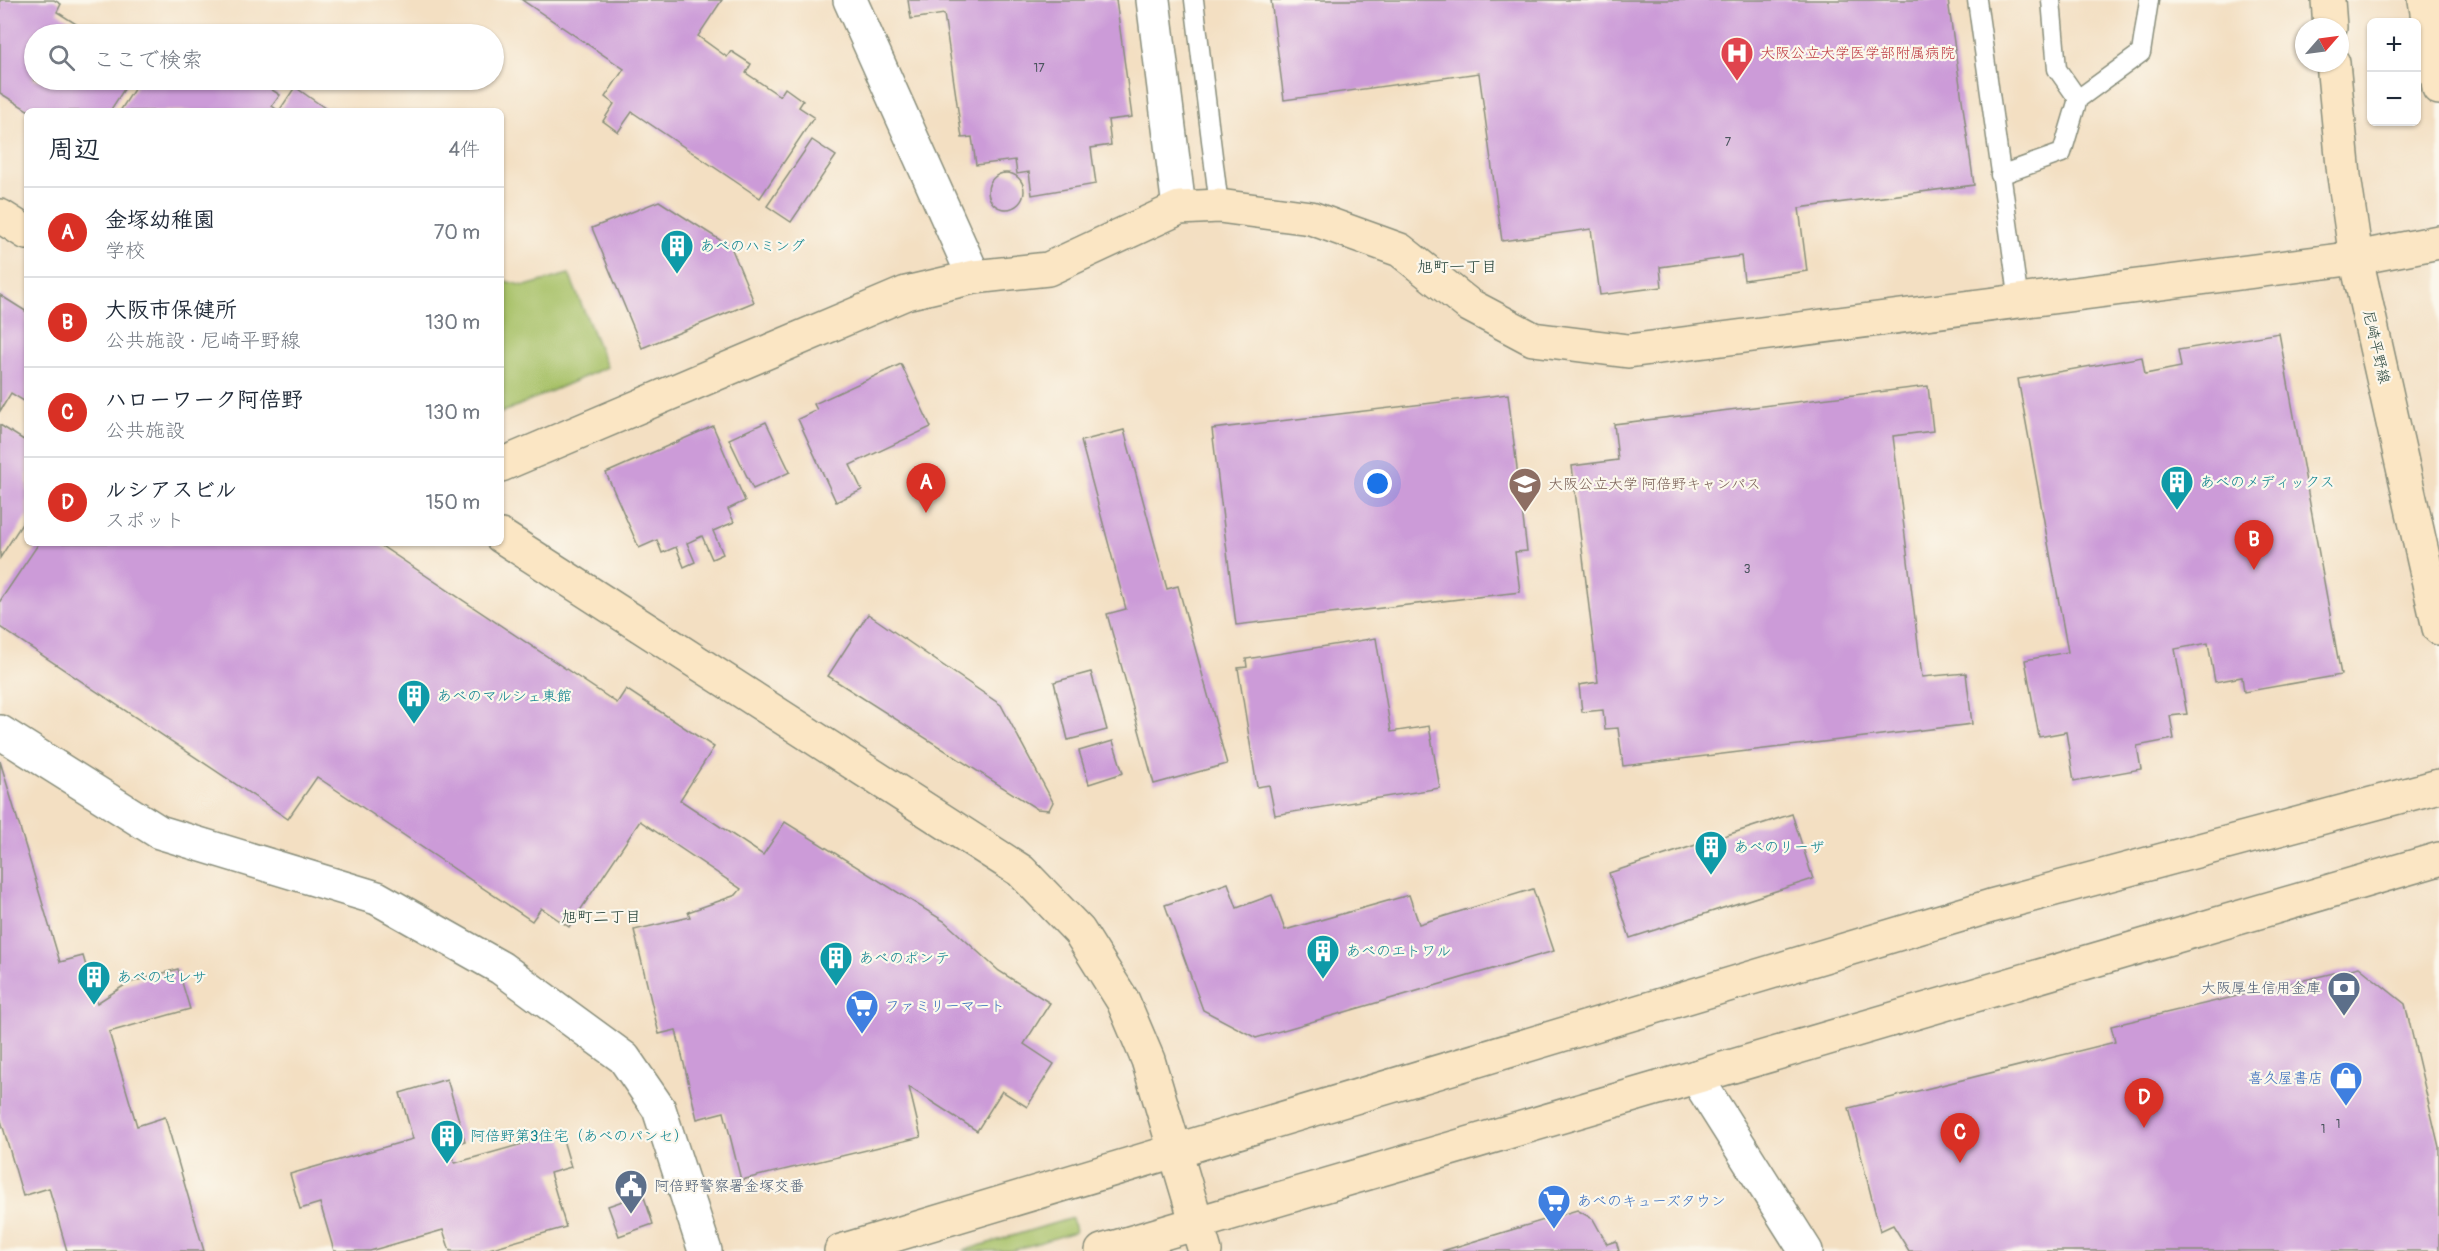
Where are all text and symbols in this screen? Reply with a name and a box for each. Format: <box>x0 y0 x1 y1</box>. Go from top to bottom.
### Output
north arrow <box>2295 18 2349 72</box>
map controls <box>2367 18 2421 126</box>
button: + <box>2367 18 2421 72</box>
search box <box>24 24 504 90</box>
hospital icon: 大阪公立大学医学部附属病院 <box>1719 35 1755 82</box>
icon: search <box>45 41 78 74</box>
place label: 大阪公立大学医学部附属病院 <box>1760 44 1955 63</box>
text: ここで検索 <box>93 46 203 74</box>
house number: 17 <box>1033 61 1045 76</box>
button: − <box>2367 72 2421 126</box>
text: 周辺 <box>48 134 100 166</box>
house number: 7 <box>1725 135 1732 150</box>
text: 4件 <box>448 137 480 162</box>
text: 金塚幼稚園 <box>105 206 215 234</box>
text: A <box>61 220 74 245</box>
text: 70 m <box>434 220 480 245</box>
building icon: あべのハミング <box>659 228 695 275</box>
place label: あべのハミング <box>700 237 805 256</box>
text: 学校 <box>105 238 145 263</box>
district label: 旭町一丁目 <box>1417 257 1497 277</box>
text: 大阪市保健所 <box>105 296 237 324</box>
street label: 尼崎平野線 <box>2358 308 2394 386</box>
text: B <box>62 310 73 335</box>
text: 130 m <box>425 310 480 335</box>
text: 公共施設 · 尼崎平野線 <box>105 328 300 353</box>
text: ハローワーク阿倍野 <box>105 386 303 414</box>
text: C <box>61 400 74 425</box>
text: 130 m <box>425 400 480 425</box>
text: 公共施設 <box>105 418 185 443</box>
pin: A <box>906 464 946 513</box>
building icon: あべのメディックス <box>2159 464 2195 511</box>
school or university icon: 大阪公立大学 阿倍野キャンパス <box>1507 466 1543 513</box>
your location <box>1363 469 1392 498</box>
place label: あべのメディックス <box>2200 473 2335 492</box>
place label: 大阪公立大学 阿倍野キャンパス <box>1548 475 1761 494</box>
text: ルシアスビル <box>105 476 237 504</box>
text: D <box>61 490 74 515</box>
text: 150 m <box>426 490 480 515</box>
text: スポット <box>105 508 185 533</box>
pin: B <box>2234 520 2274 570</box>
house number: 3 <box>1744 562 1751 577</box>
building icon: あべのマルシェ東館 <box>396 678 432 725</box>
place label: あべのマルシェ東館 <box>437 687 572 706</box>
building icon: あべのリーザ <box>1693 829 1729 876</box>
place label: あべのリーザ <box>1734 838 1825 857</box>
district label: 旭町二丁目 <box>561 907 641 927</box>
building icon: あべのエトワル <box>1305 933 1341 980</box>
building icon: あべのポンテ <box>818 940 854 987</box>
place label: あべのエトワル <box>1346 942 1451 961</box>
place label: あべのポンテ <box>859 949 950 968</box>
building icon: あべのセレサ <box>76 959 112 1006</box>
place label: あべのセレサ <box>117 968 207 987</box>
bank icon: 大阪厚生信用金庫 <box>2326 970 2362 1017</box>
place label: 大阪厚生信用金庫 <box>2201 979 2321 998</box>
supermarket icon: ファミリーマート <box>844 988 880 1035</box>
place label: ファミリーマート <box>885 997 1005 1016</box>
shop icon: 喜久屋書店 <box>2328 1060 2364 1107</box>
place label: 喜久屋書店 <box>2248 1069 2323 1088</box>
pin: D <box>2124 1078 2164 1128</box>
pin: C <box>1940 1114 1980 1163</box>
house number: 1 <box>2336 1117 2340 1132</box>
building icon: 阿倍野第3住宅（あべのパンセ） <box>429 1118 465 1165</box>
house number: 1 <box>2321 1122 2325 1137</box>
place label: 阿倍野第3住宅（あべのパンセ） <box>470 1127 689 1146</box>
public building icon: 阿倍野警察署金塚交番 <box>613 1168 649 1215</box>
place label: 阿倍野警察署金塚交番 <box>654 1177 804 1196</box>
supermarket icon: あべのキューズタウン <box>1536 1183 1572 1230</box>
place label: あべのキューズタウン <box>1577 1192 1726 1211</box>

